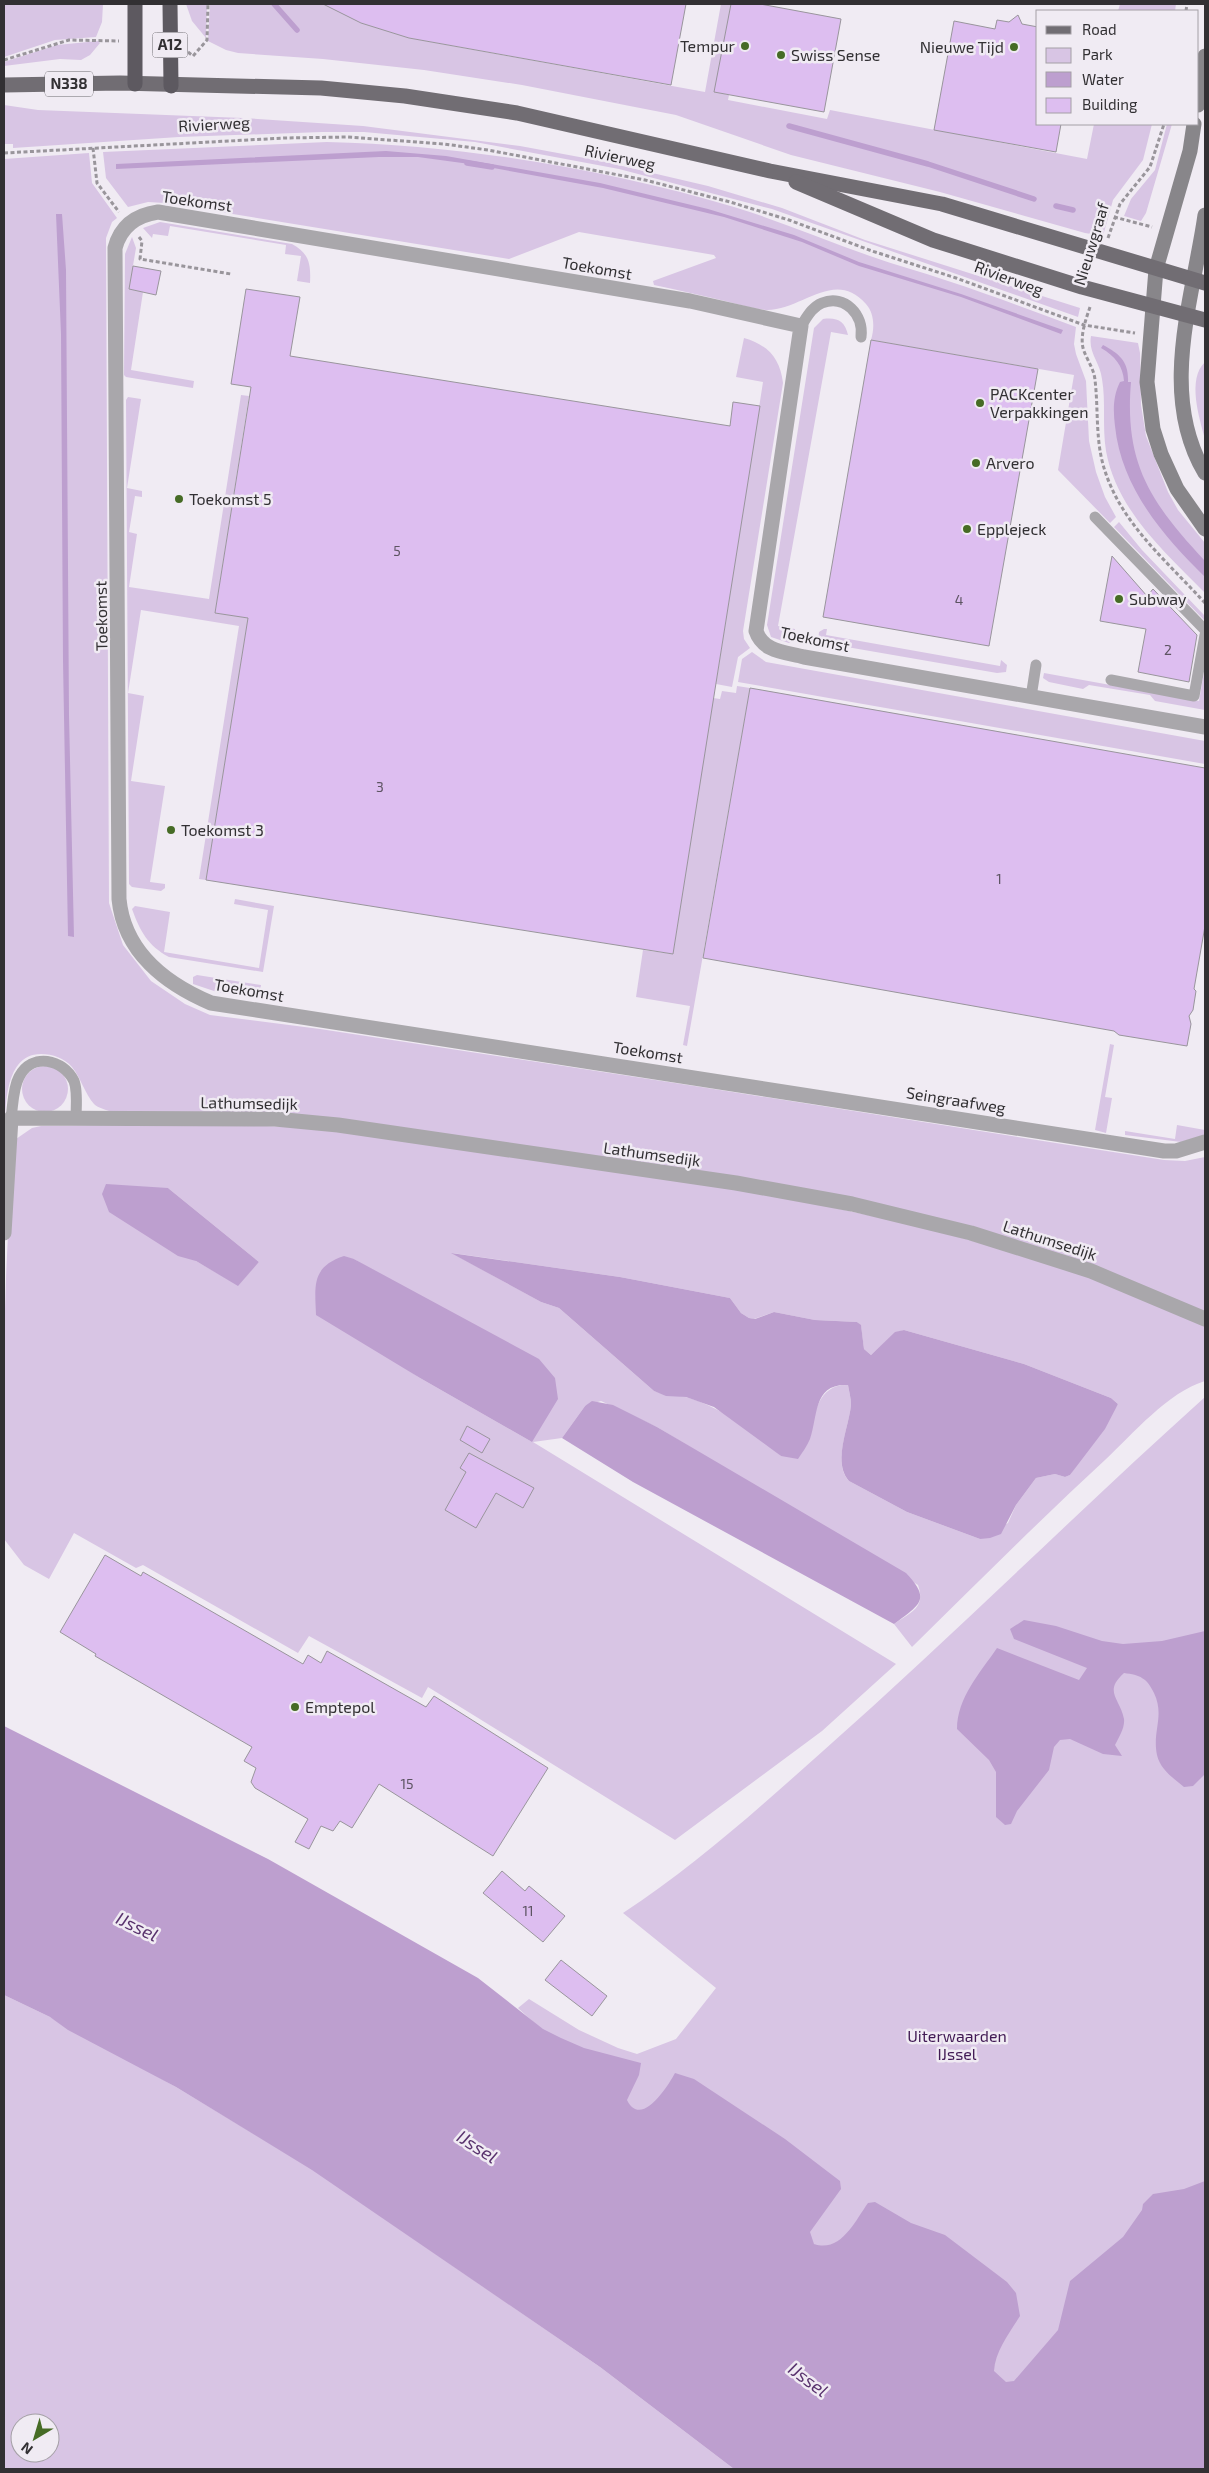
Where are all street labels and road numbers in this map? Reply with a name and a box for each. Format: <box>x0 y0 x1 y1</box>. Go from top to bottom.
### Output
road number: A12 <box>152 32 188 58</box>
road number: N338 <box>45 72 93 96</box>
street label: Rivierweg <box>178 112 250 135</box>
street label: Rivierweg <box>583 140 657 173</box>
street label: Toekomst <box>161 186 233 215</box>
street label: Nieuwgraaf <box>1069 199 1112 287</box>
street label: Toekomst <box>561 252 633 283</box>
street label: Rivierweg <box>972 256 1046 299</box>
street label: Toekomst <box>90 581 111 651</box>
street label: Toekomst <box>779 622 852 655</box>
street label: Toekomst <box>213 974 285 1005</box>
street label: Toekomst <box>612 1037 684 1066</box>
street label: Seingraafweg <box>905 1082 1007 1117</box>
street label: Lathumsedijk <box>200 1092 298 1114</box>
street label: Lathumsedijk <box>602 1137 702 1171</box>
street label: Lathumsedijk <box>1001 1215 1099 1265</box>

